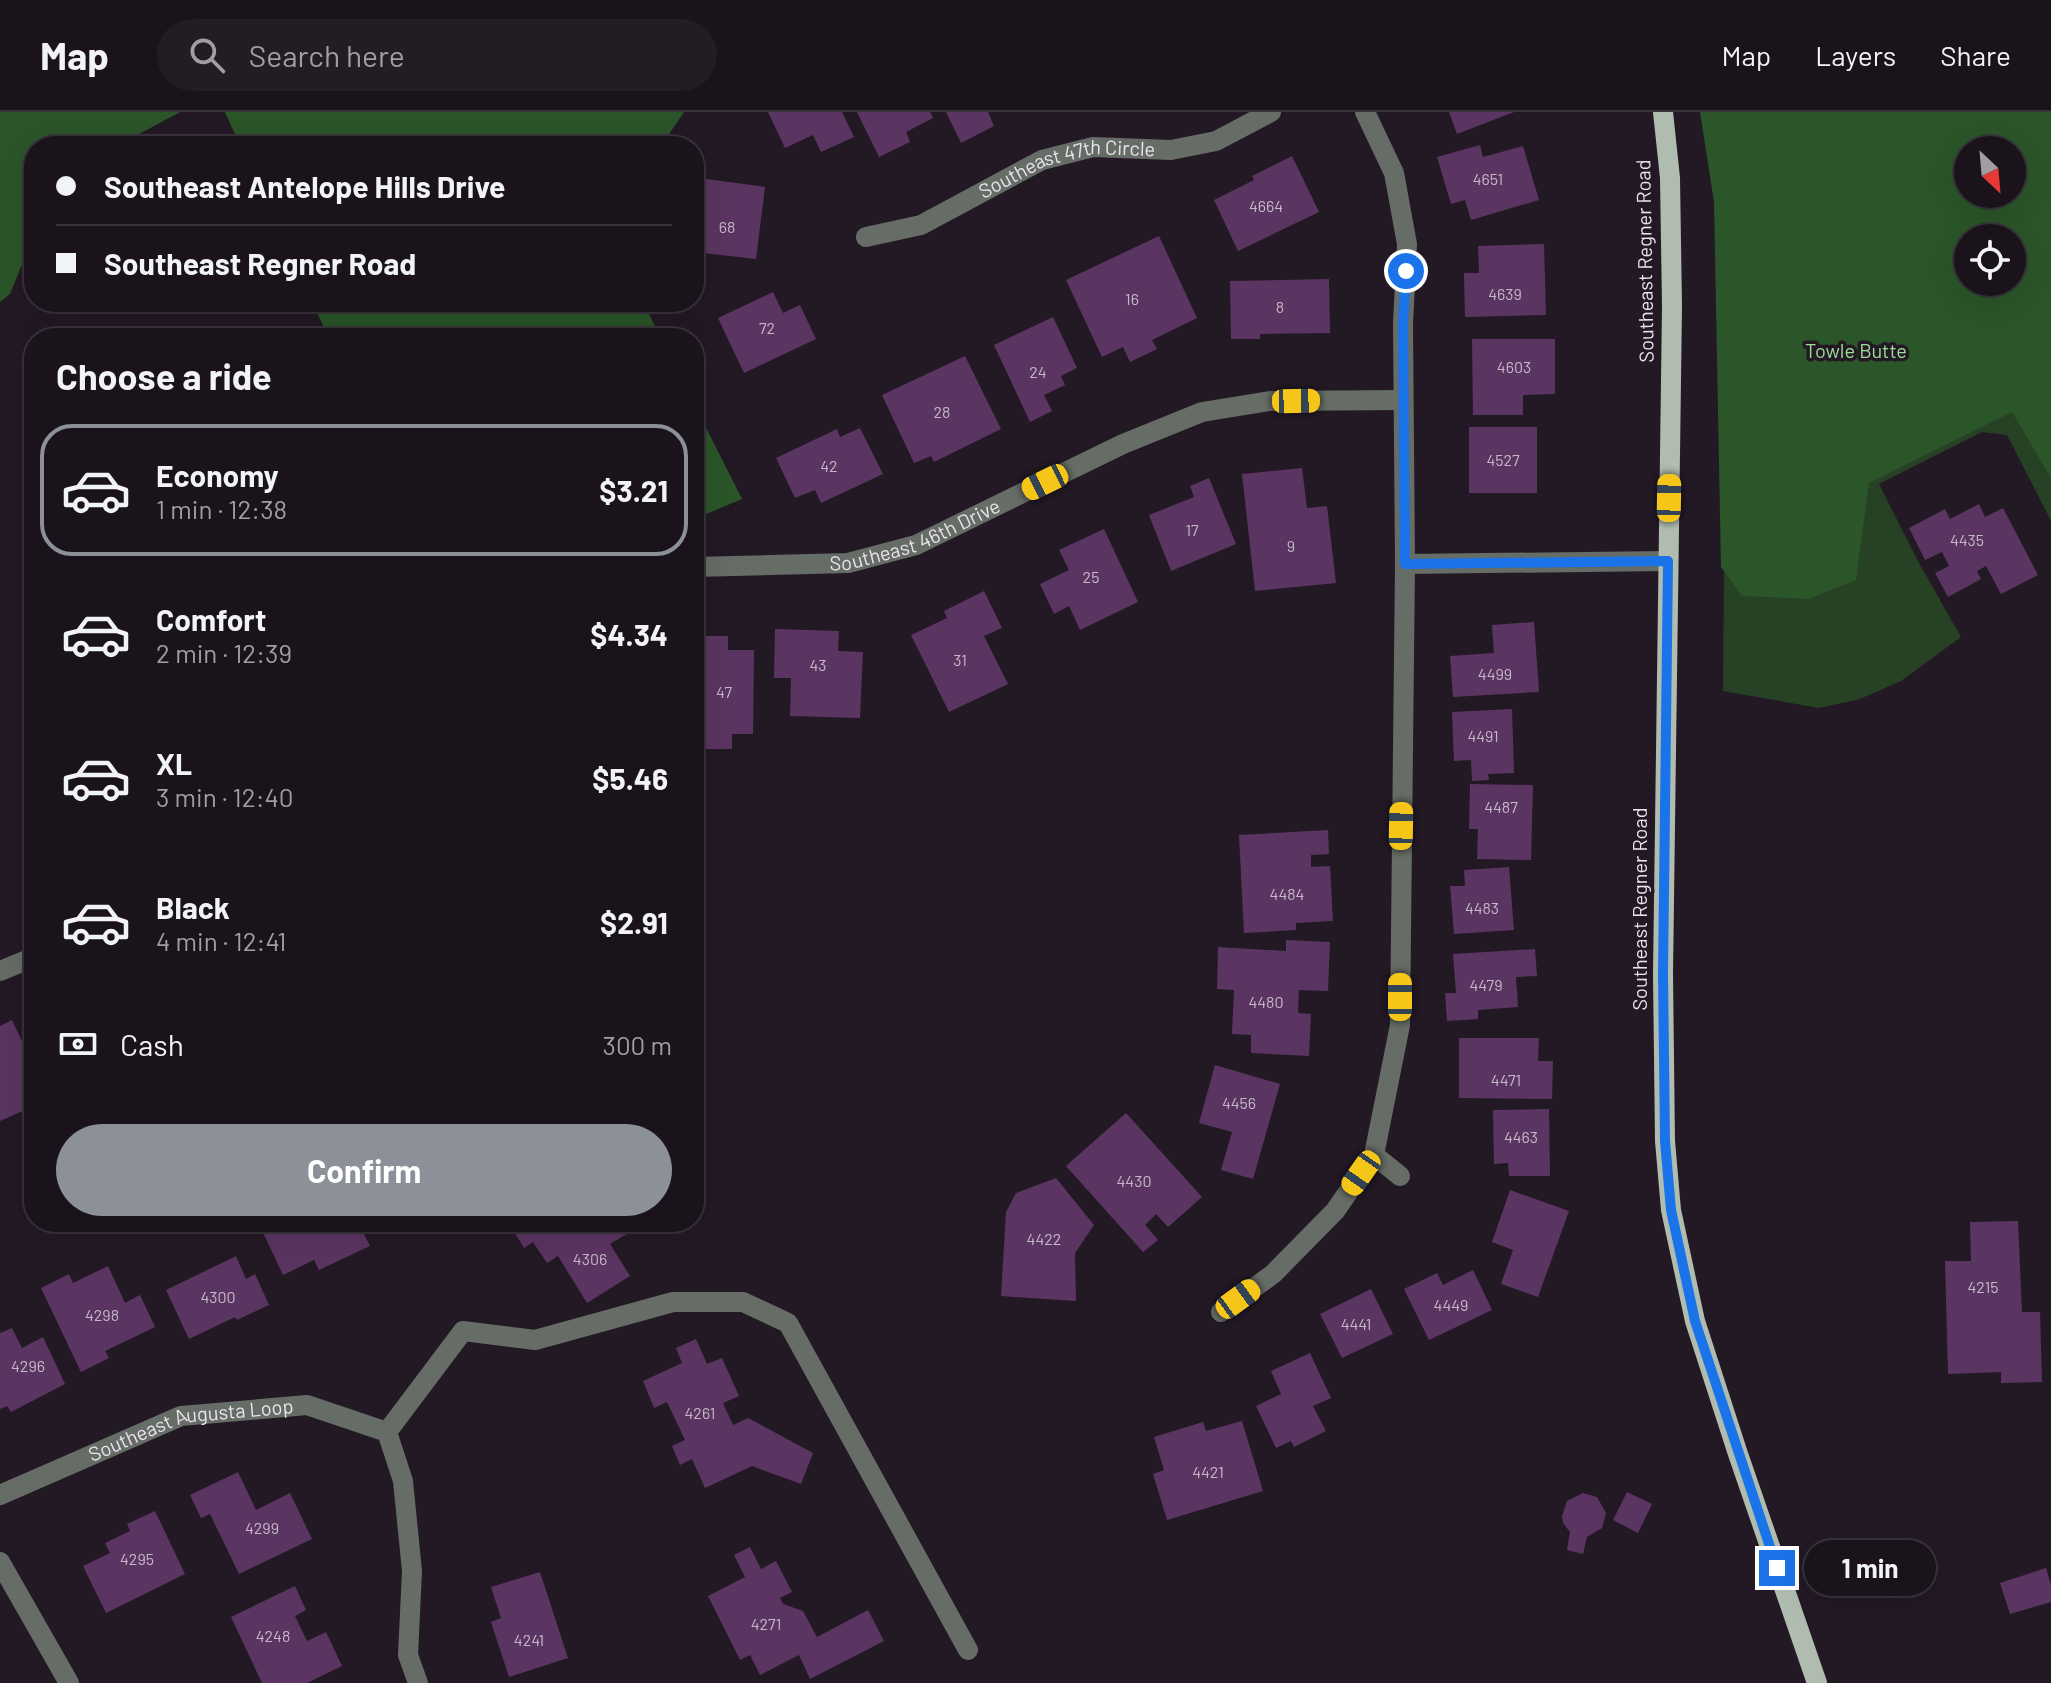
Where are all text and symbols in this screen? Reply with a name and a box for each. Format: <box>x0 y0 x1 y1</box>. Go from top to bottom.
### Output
search box <box>157 19 717 91</box>
text: Map <box>40 32 109 78</box>
icon: search <box>185 33 229 77</box>
text: Search here <box>249 37 405 73</box>
text: Map <box>1721 38 1771 72</box>
text: Layers <box>1815 38 1896 72</box>
text: Share <box>1940 38 2011 72</box>
street label: Southeast 47th Circle <box>974 134 1156 203</box>
north arrow <box>1954 136 2026 208</box>
map controls <box>1954 136 2026 296</box>
street label: Southeast Regner Road <box>1630 159 1658 363</box>
text: Southeast Antelope Hills Drive <box>104 168 505 204</box>
house number: 4651 <box>1473 169 1503 188</box>
house number: 4664 <box>1249 196 1283 215</box>
house number: 68 <box>719 217 735 236</box>
button: locate <box>1954 224 2026 296</box>
text: Southeast Regner Road <box>104 245 416 281</box>
route start <box>1388 253 1424 289</box>
house number: 4639 <box>1488 284 1522 303</box>
house number: 16 <box>1125 289 1139 308</box>
house number: 8 <box>1276 297 1284 316</box>
house number: 72 <box>759 318 775 337</box>
park label: Towle Butte <box>1805 338 1907 362</box>
text: Choose a ride <box>56 354 272 397</box>
house number: 4603 <box>1497 357 1531 376</box>
house number: 24 <box>1029 362 1047 381</box>
car <box>1272 389 1320 413</box>
house number: 28 <box>934 402 950 421</box>
house number: 4527 <box>1486 450 1520 469</box>
icon: car <box>60 454 132 526</box>
house number: 42 <box>820 456 838 475</box>
text: Economy <box>156 457 279 493</box>
car <box>1018 461 1072 503</box>
text: $3.21 <box>599 472 668 508</box>
car <box>1657 474 1681 522</box>
text: 1 min · 12:38 <box>156 493 287 524</box>
street label: Southeast 46th Drive <box>829 493 1004 574</box>
house number: 17 <box>1185 520 1199 539</box>
house number: 4435 <box>1950 530 1984 549</box>
house number: 9 <box>1287 536 1295 555</box>
house number: 25 <box>1083 567 1099 586</box>
icon: car <box>60 598 132 670</box>
text: Comfort <box>156 601 266 637</box>
text: $4.34 <box>590 616 668 652</box>
text: 2 min · 12:39 <box>156 637 292 668</box>
house number: 31 <box>953 650 967 669</box>
house number: 43 <box>809 655 827 674</box>
house number: 4499 <box>1478 664 1512 683</box>
house number: 47 <box>716 682 732 701</box>
house number: 4491 <box>1467 726 1499 745</box>
icon: car <box>60 742 132 814</box>
text: XL <box>156 745 192 781</box>
text: $5.46 <box>592 760 668 796</box>
text: 3 min · 12:40 <box>156 781 293 812</box>
house number: 4487 <box>1484 797 1518 816</box>
car <box>1389 802 1413 850</box>
street label: Southeast Regner Road <box>1627 807 1651 1011</box>
house number: 4484 <box>1270 884 1304 903</box>
icon: car <box>60 886 132 958</box>
text: Black <box>156 889 230 925</box>
house number: 4483 <box>1465 898 1499 917</box>
text: $2.91 <box>600 904 668 940</box>
text: 4 min · 12:41 <box>156 925 286 956</box>
car <box>1388 973 1412 1021</box>
house number: 4479 <box>1469 975 1503 994</box>
house number: 4480 <box>1248 992 1284 1011</box>
icon: cash <box>56 1022 100 1066</box>
text: Cash <box>120 1026 184 1062</box>
text: 300 m <box>603 1029 672 1060</box>
house number: 4471 <box>1491 1070 1521 1089</box>
house number: 4456 <box>1222 1093 1256 1112</box>
button: Confirm <box>56 1124 672 1216</box>
house number: 4463 <box>1504 1127 1538 1146</box>
car <box>1337 1146 1385 1200</box>
house number: 4430 <box>1117 1171 1151 1190</box>
house number: 4422 <box>1027 1229 1061 1248</box>
house number: 4306 <box>573 1249 607 1268</box>
car <box>1212 1275 1264 1323</box>
house number: 4215 <box>1968 1277 1999 1296</box>
house number: 4300 <box>200 1287 236 1306</box>
house number: 4449 <box>1434 1295 1468 1314</box>
house number: 4298 <box>85 1305 119 1324</box>
house number: 4441 <box>1341 1314 1371 1333</box>
house number: 4296 <box>11 1356 45 1375</box>
street label: Southeast Augusta Loop <box>84 1393 294 1466</box>
house number: 4261 <box>685 1403 715 1422</box>
house number: 4421 <box>1192 1462 1224 1481</box>
house number: 4299 <box>245 1518 279 1537</box>
callout: 1 min <box>1805 1540 1937 1596</box>
house number: 4295 <box>120 1549 154 1568</box>
route end <box>1759 1550 1795 1586</box>
text: 1 min <box>1842 1552 1898 1583</box>
house number: 4271 <box>751 1614 781 1633</box>
house number: 4248 <box>256 1626 290 1645</box>
house number: 4241 <box>514 1630 544 1649</box>

